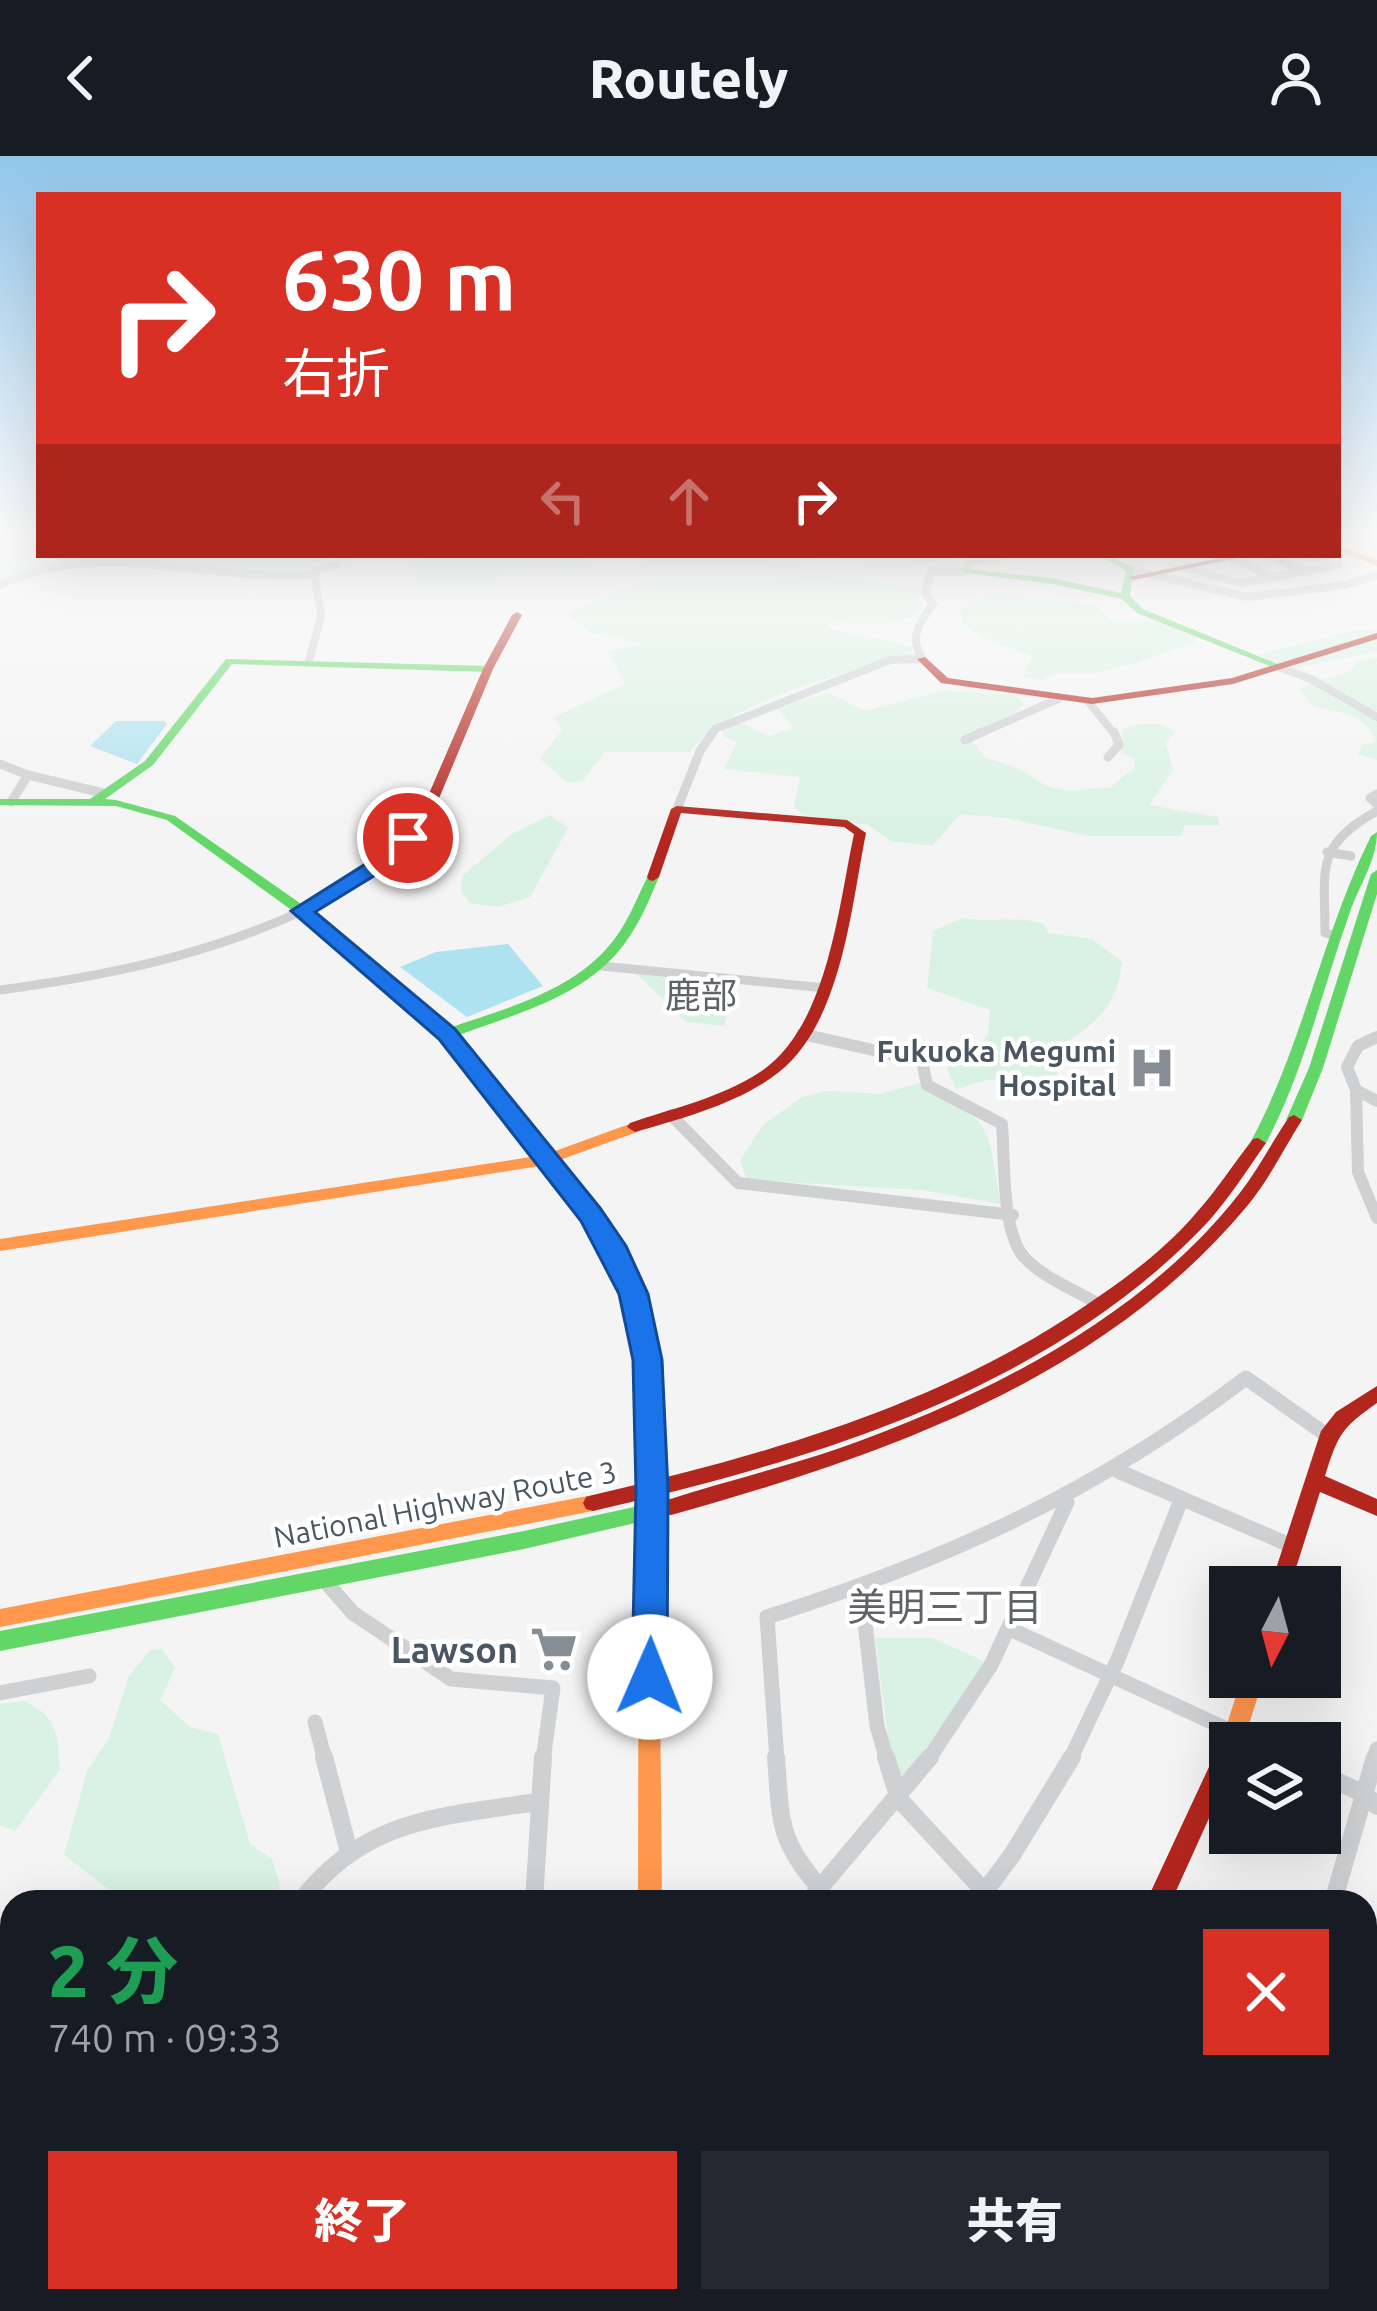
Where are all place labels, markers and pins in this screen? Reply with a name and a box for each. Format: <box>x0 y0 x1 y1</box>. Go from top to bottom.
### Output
pin <box>357 787 459 889</box>
place label: Fukuoka Megumi Hospital <box>877 1034 1116 1102</box>
hospital icon: Fukuoka Megumi Hospital <box>1127 1043 1177 1093</box>
supermarket icon: Lawson <box>529 1624 579 1674</box>
place label: Lawson <box>391 1629 518 1670</box>

